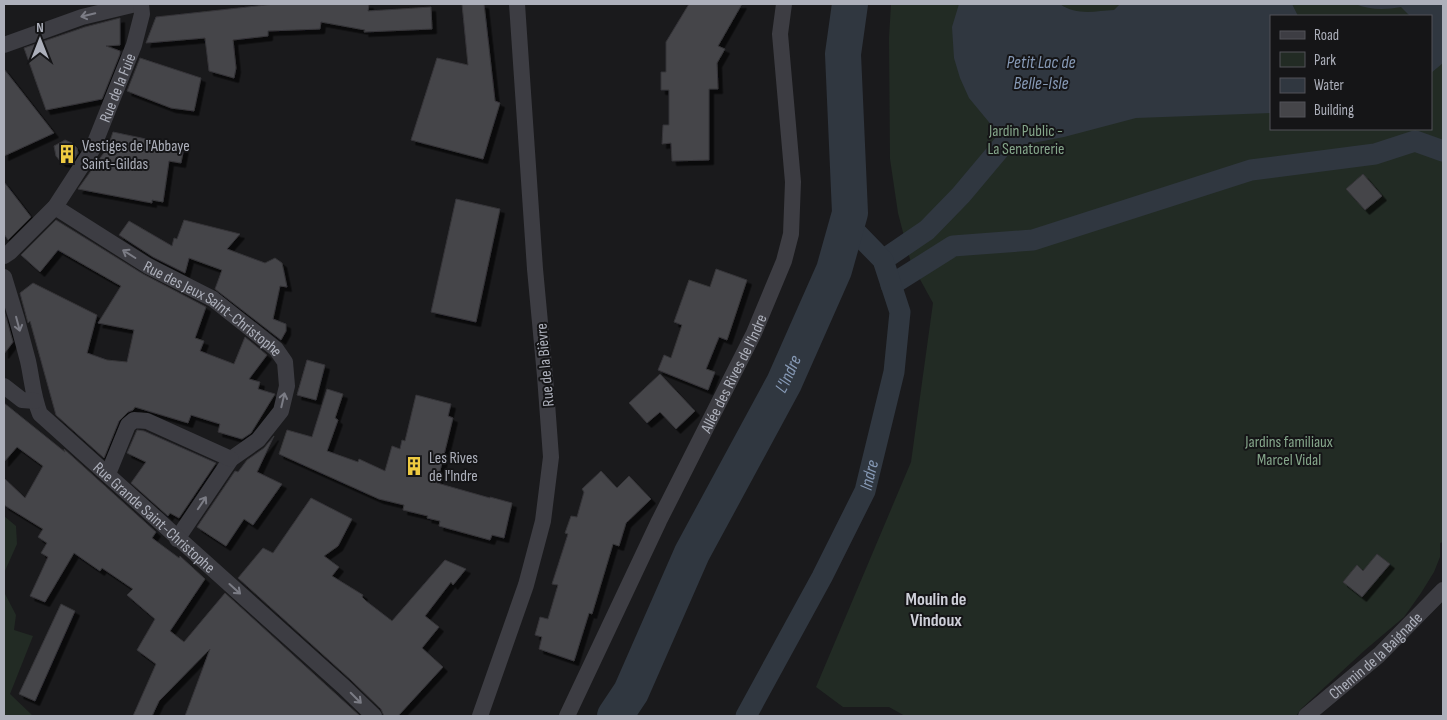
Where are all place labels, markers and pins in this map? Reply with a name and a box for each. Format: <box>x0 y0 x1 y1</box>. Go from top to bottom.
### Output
place label: Vestiges de l'Abbaye Saint-Gildas <box>82 137 190 174</box>
building icon: Vestiges de l'Abbaye Saint-Gildas <box>56 143 78 165</box>
place label: Les Rives de l'Indre <box>429 449 478 486</box>
building icon: Les Rives de l'Indre <box>403 455 425 477</box>

